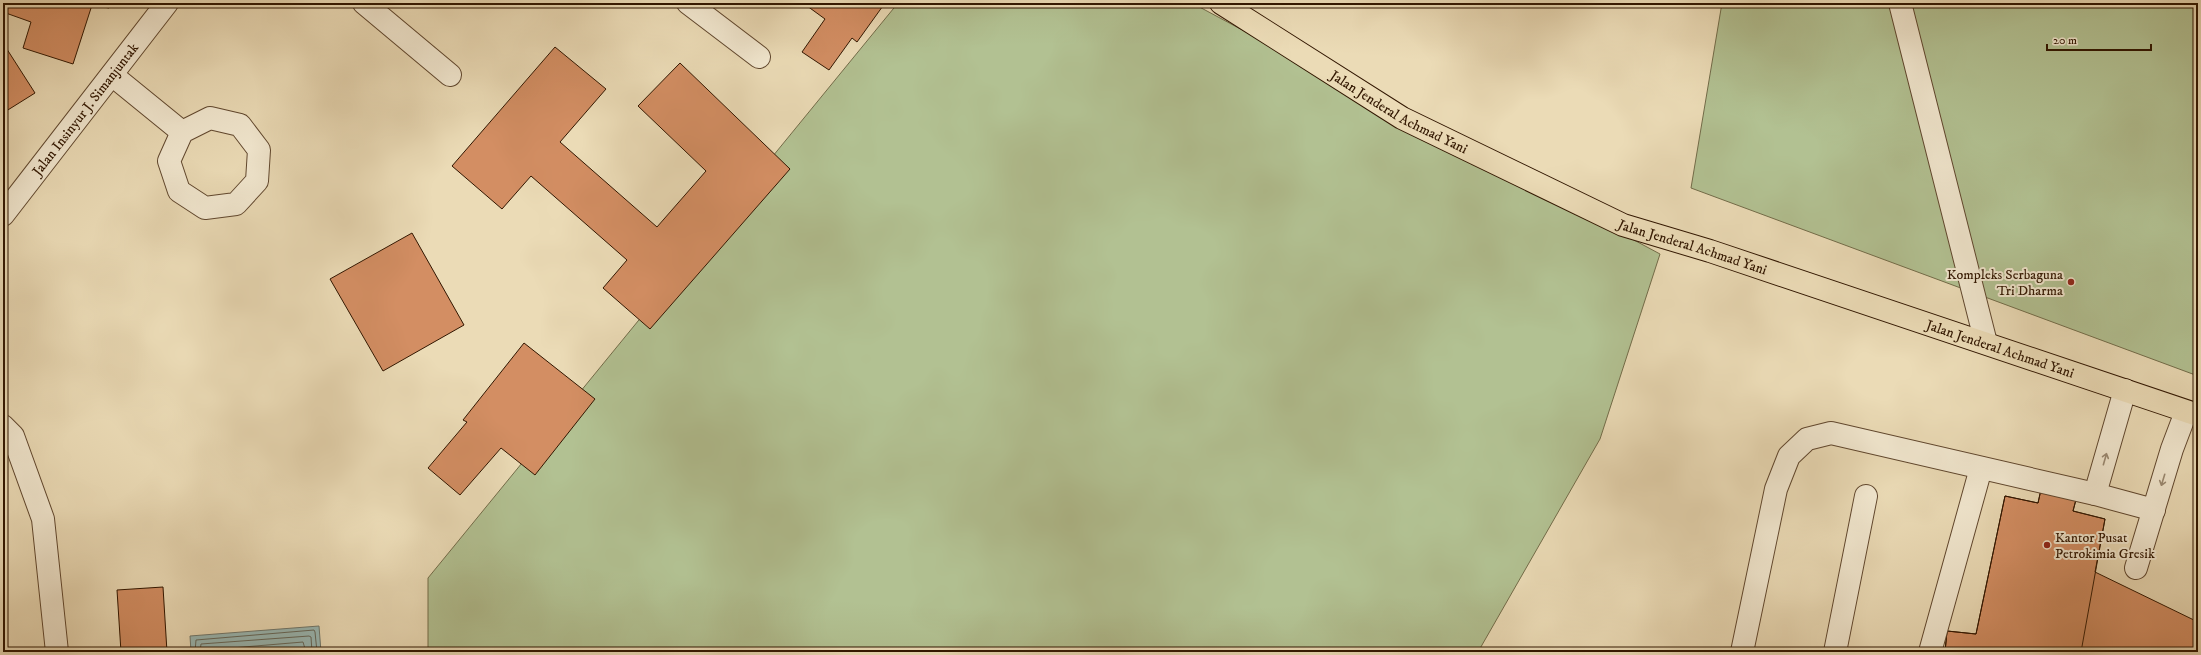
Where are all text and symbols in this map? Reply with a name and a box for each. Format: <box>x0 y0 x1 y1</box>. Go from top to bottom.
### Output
scale bar <box>2047 26 2151 52</box>
text: 20 m <box>2053 33 2077 48</box>
street label: Jalan Insinyur J. Simanjuntak <box>27 40 143 181</box>
street label: Jalan Jenderal Achmad Yani <box>1325 66 1471 159</box>
street label: Jalan Jenderal Achmad Yani <box>1613 215 1770 280</box>
place label: Kompleks Serbaguna Tri Dharma <box>1947 266 2063 300</box>
marker: Kompleks Serbaguna Tri Dharma <box>2066 277 2076 287</box>
street label: Jalan Jenderal Achmad Yani <box>1922 316 2077 383</box>
one-way arrow <box>2101 453 2109 466</box>
one-way arrow <box>2159 473 2166 486</box>
place label: Kantor Pusat Petrokimia Gresik <box>2055 529 2155 563</box>
marker: Kantor Pusat Petrokimia Gresik <box>2042 540 2052 550</box>

